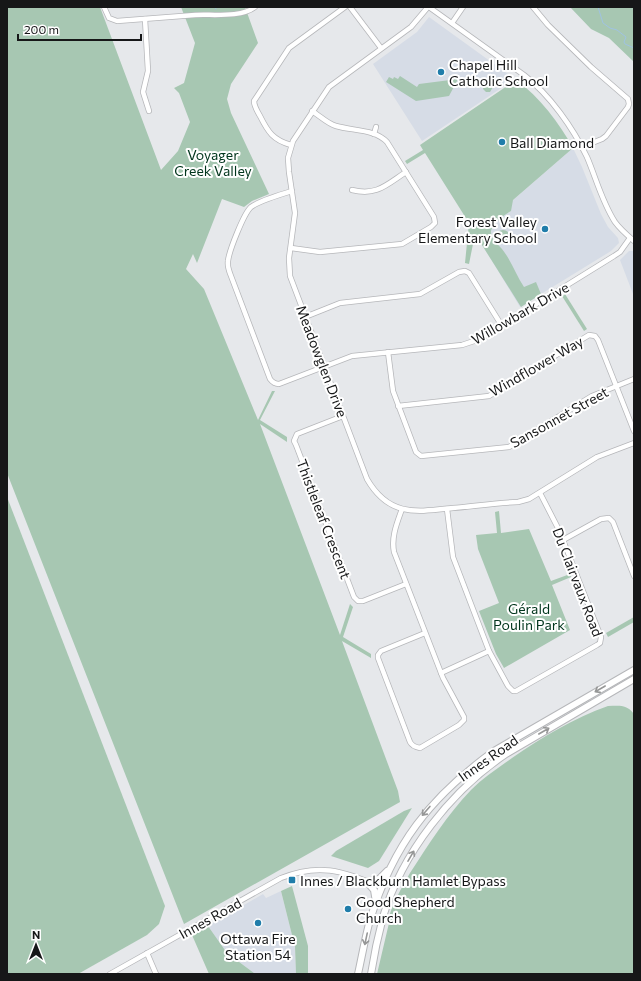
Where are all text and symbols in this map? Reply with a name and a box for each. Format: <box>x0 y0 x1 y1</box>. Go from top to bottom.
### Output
scale bar <box>18 16 141 42</box>
text: 200 m <box>24 22 59 36</box>
place label: Chapel Hill Catholic School <box>449 56 548 89</box>
marker: Chapel Hill Catholic School <box>436 67 446 77</box>
place label: Ball Diamond <box>510 134 594 151</box>
marker: Ball Diamond <box>497 137 507 147</box>
park label: Voyager Creek Valley <box>174 146 252 179</box>
place label: Forest Valley Elementary School <box>418 213 537 246</box>
marker: Forest Valley Elementary School <box>540 224 550 234</box>
street label: Willowbark Drive <box>468 278 572 348</box>
street label: Meadowglen Drive <box>293 303 351 419</box>
street label: Windflower Way <box>486 332 586 400</box>
street label: Sansonnet Street <box>507 383 611 451</box>
street label: Thistleleaf Crescent <box>293 457 355 581</box>
street label: Du Clairvaux Road <box>549 525 607 639</box>
park label: Gérald Poulin Park <box>493 600 565 633</box>
one-way arrow <box>594 686 606 694</box>
one-way arrow <box>538 726 550 734</box>
street label: Innes Road <box>455 731 521 785</box>
one-way arrow <box>422 806 431 816</box>
one-way arrow <box>407 851 415 863</box>
place label: Innes / Blackburn Hamlet Bypass <box>300 872 506 889</box>
marker: Innes / Blackburn Hamlet Bypass <box>287 875 297 885</box>
place label: Good Shepherd Church <box>356 893 455 926</box>
street label: Innes Road <box>176 894 244 942</box>
marker: Good Shepherd Church <box>343 904 353 914</box>
marker: Ottawa Fire Station 54 <box>253 918 263 928</box>
north arrow <box>16 925 56 965</box>
text: N <box>32 928 40 941</box>
place label: Ottawa Fire Station 54 <box>220 930 296 963</box>
one-way arrow <box>362 932 370 945</box>

